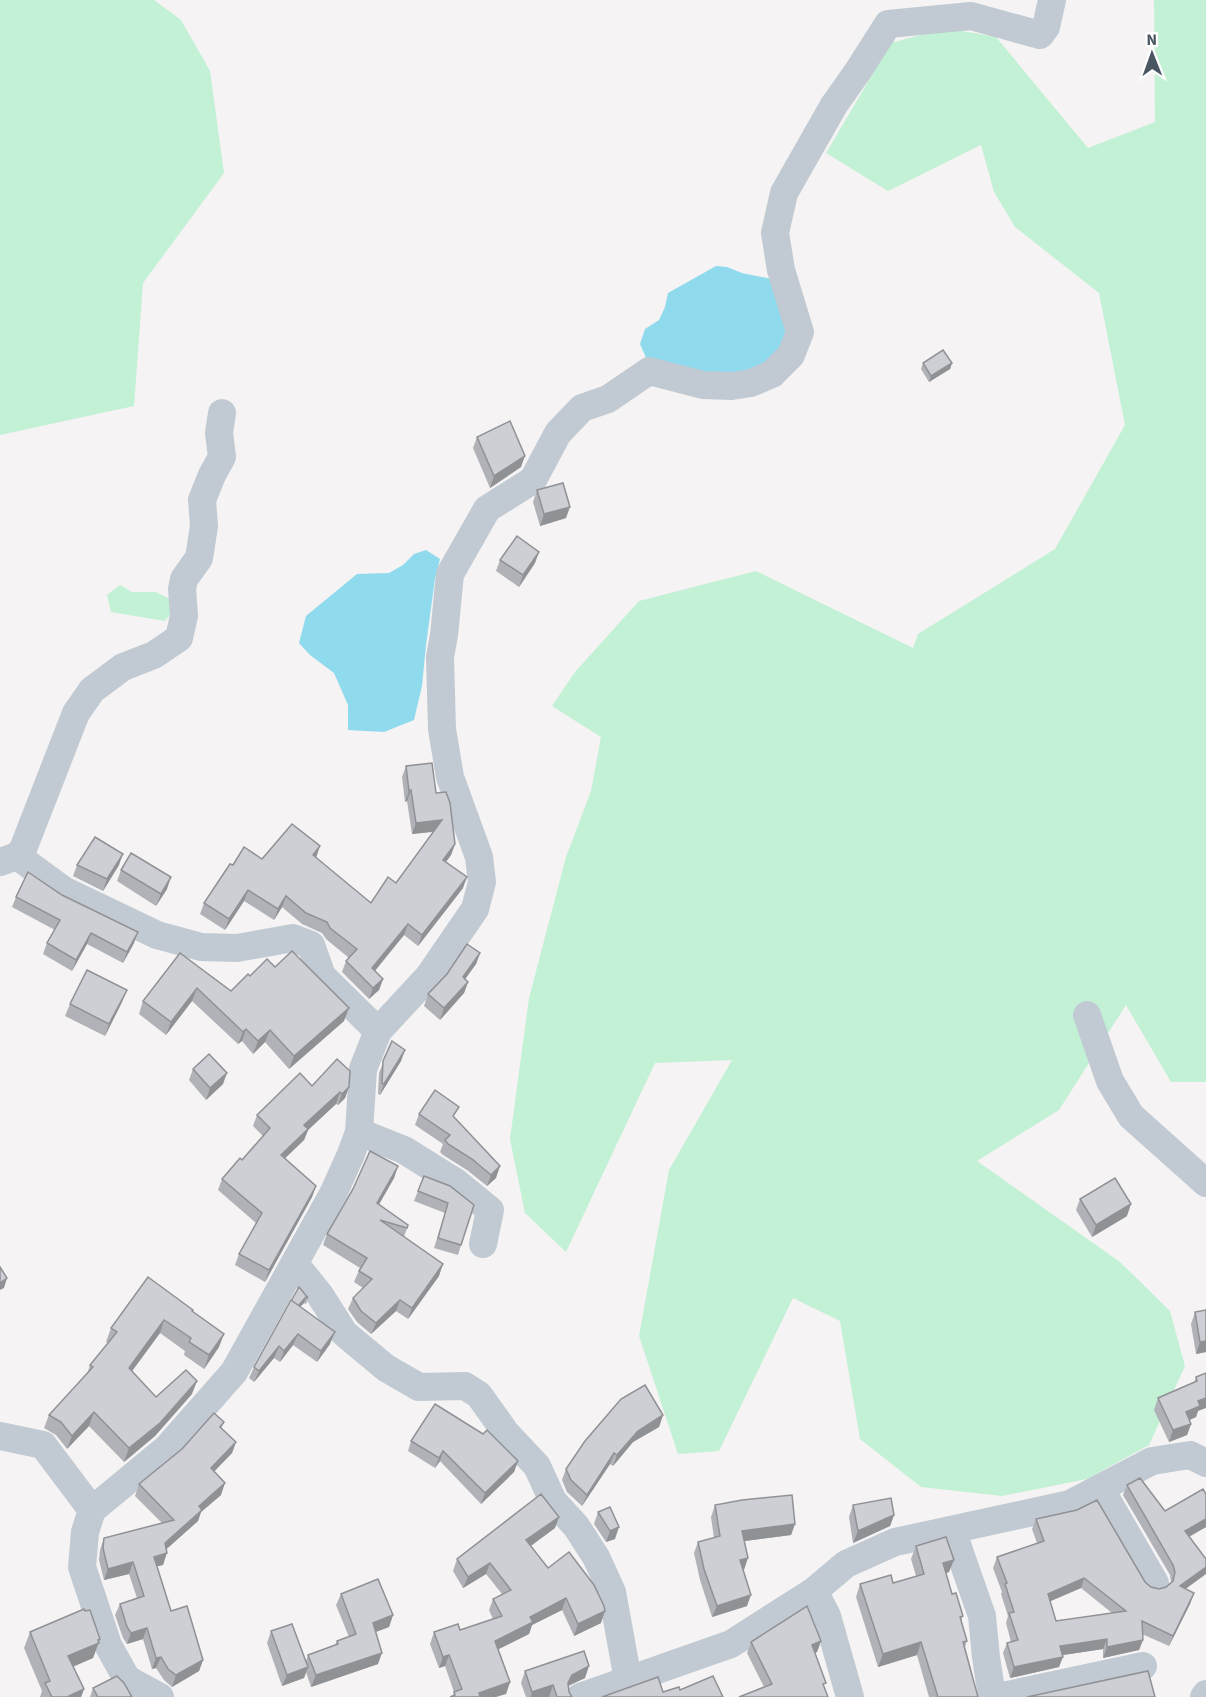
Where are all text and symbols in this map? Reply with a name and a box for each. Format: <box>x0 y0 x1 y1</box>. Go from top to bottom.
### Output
north arrow <box>1122 24 1182 84</box>
text: N <box>1146 29 1157 51</box>

